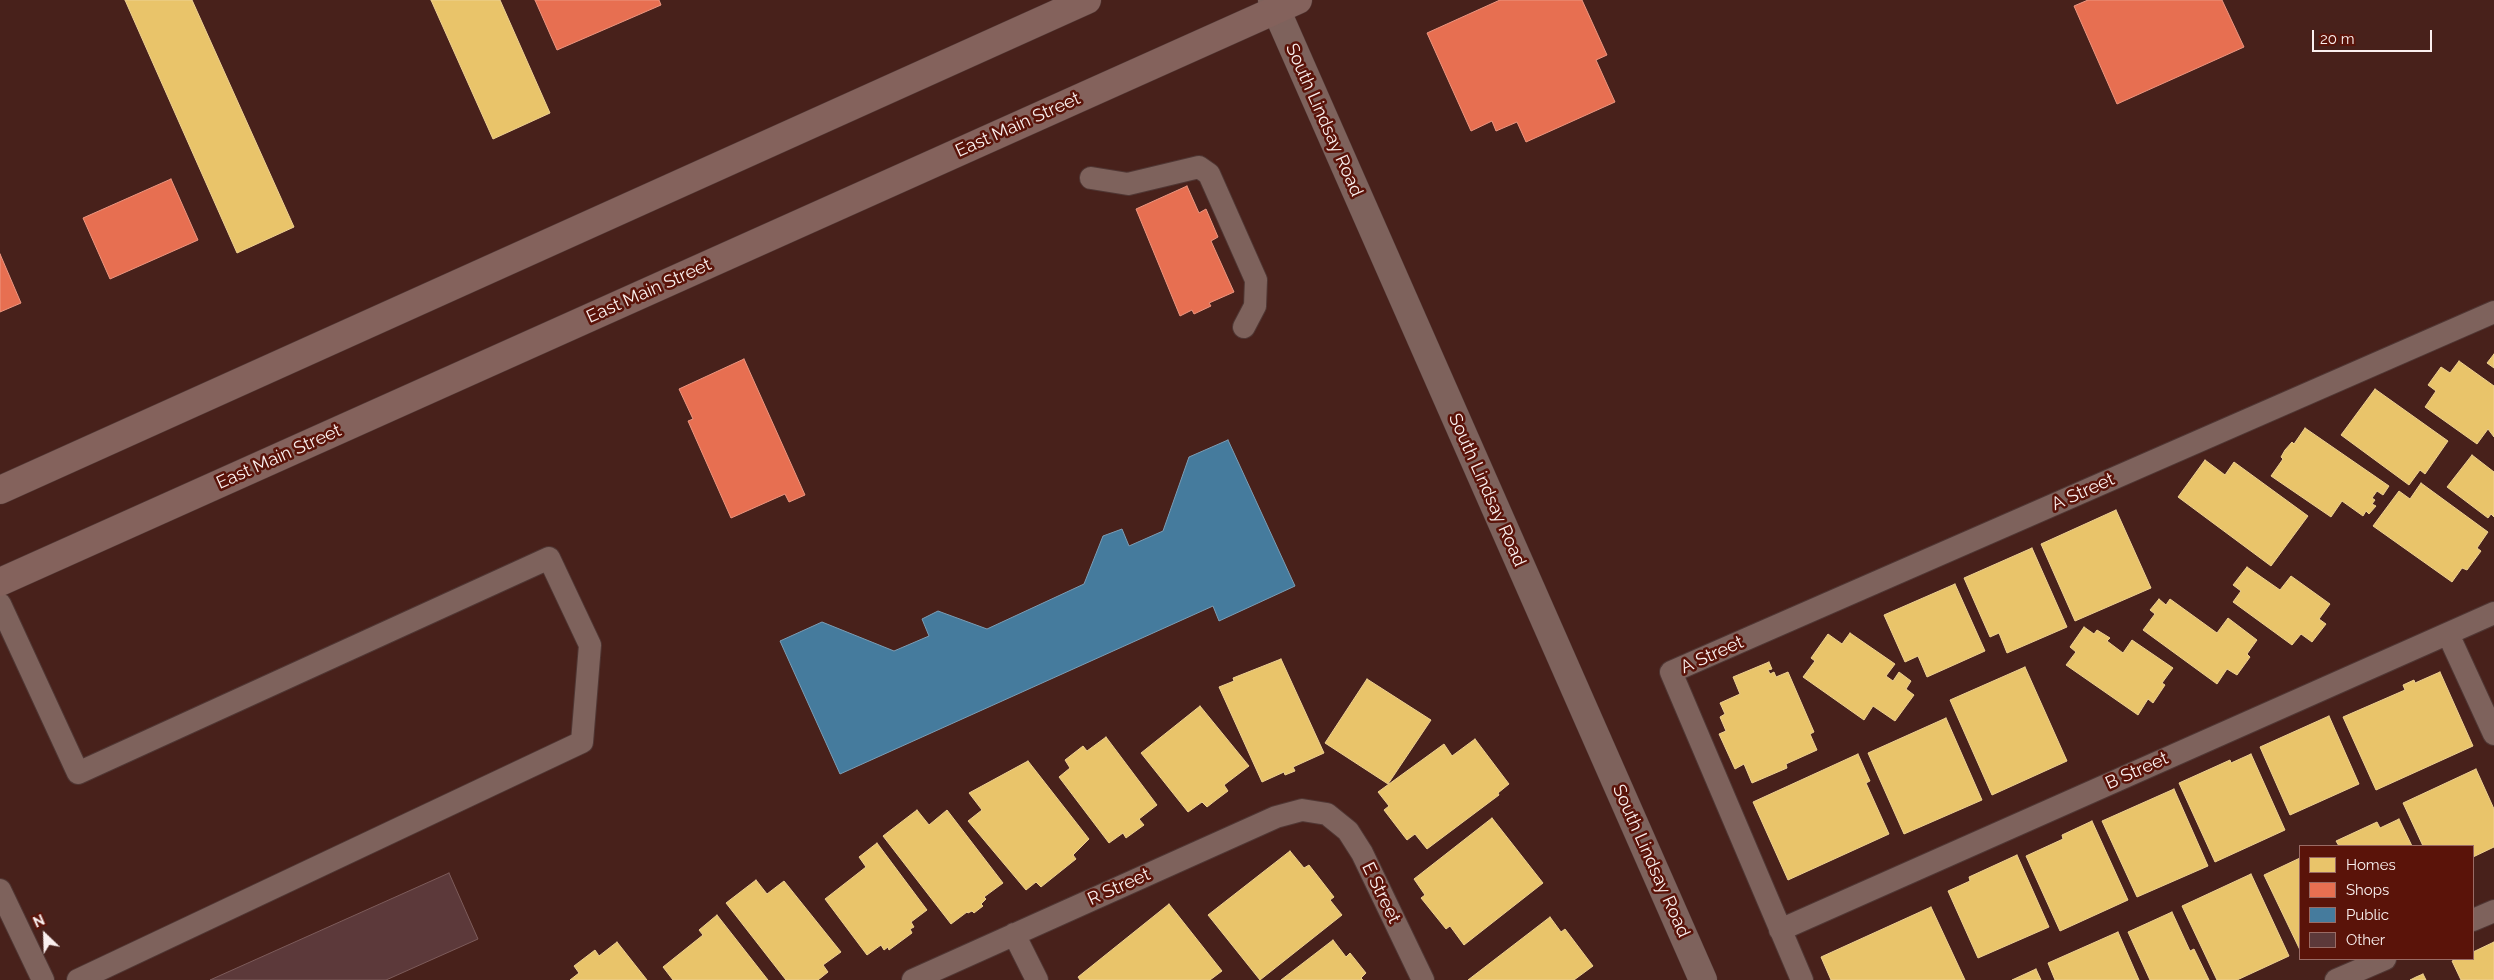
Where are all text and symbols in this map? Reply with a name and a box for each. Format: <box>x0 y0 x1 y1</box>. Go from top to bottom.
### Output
scale bar <box>2314 20 2434 52</box>
text: 20 m <box>2320 30 2355 48</box>
street label: South Lindsay Road <box>1281 40 1367 200</box>
street label: East Main Street <box>952 88 1084 162</box>
street label: East Main Street <box>583 254 715 328</box>
street label: South Lindsay Road <box>1444 410 1530 570</box>
street label: East Main Street <box>213 420 345 494</box>
street label: A Street <box>2048 469 2118 515</box>
street label: A Street <box>1677 632 1747 678</box>
street label: B Street <box>2102 748 2172 794</box>
street label: South Lindsay Road <box>1608 781 1694 941</box>
legend <box>2299 845 2474 960</box>
text: Homes <box>2346 856 2396 874</box>
street label: E Street <box>1357 859 1405 927</box>
street label: R Street <box>1084 864 1154 910</box>
text: Shops <box>2346 881 2389 899</box>
text: Public <box>2346 906 2389 924</box>
north arrow <box>20 910 70 960</box>
text: N <box>31 912 47 931</box>
text: Other <box>2346 931 2385 949</box>

